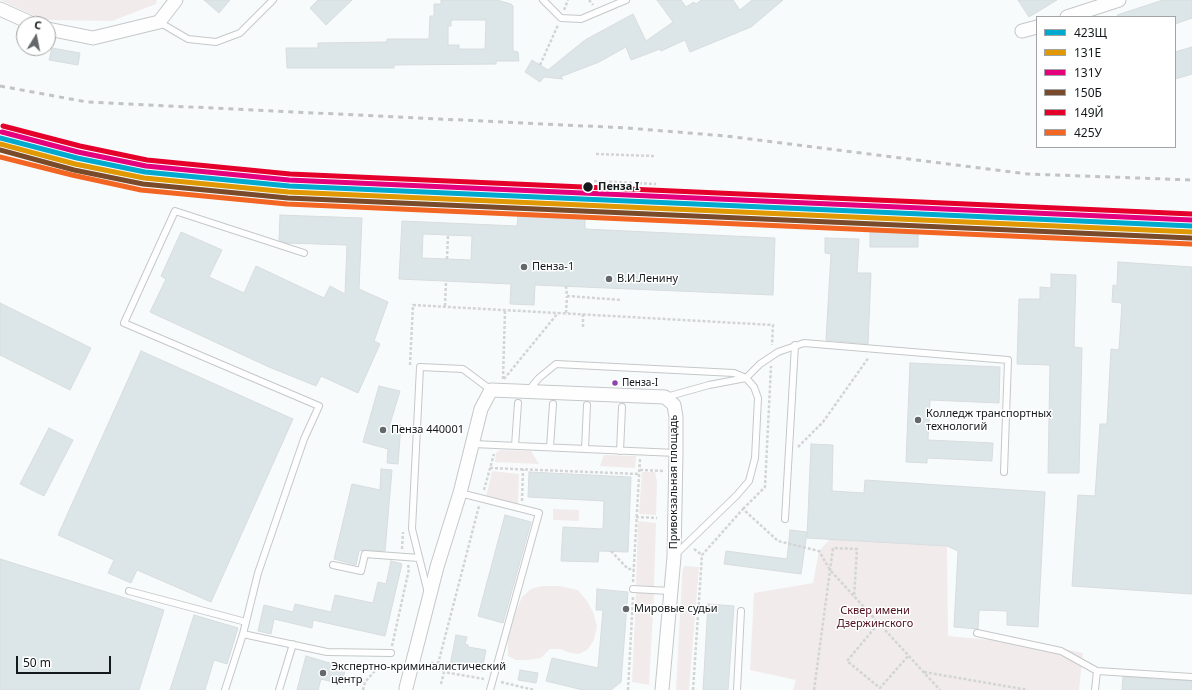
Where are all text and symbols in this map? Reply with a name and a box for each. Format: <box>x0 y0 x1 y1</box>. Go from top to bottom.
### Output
north arrow <box>16 16 56 56</box>
legend <box>1036 16 1176 148</box>
text: С <box>33 17 43 33</box>
text: 423Щ <box>1074 24 1107 41</box>
text: 131Е <box>1074 44 1101 61</box>
text: 131У <box>1074 64 1102 81</box>
text: 150Б <box>1074 84 1102 101</box>
text: 149Й <box>1074 104 1104 121</box>
text: 425У <box>1074 124 1102 141</box>
marker: Пенза I <box>581 180 595 194</box>
place label: Пенза I <box>598 180 639 194</box>
place label: Пенза-1 <box>532 260 574 274</box>
marker: Пенза-1 <box>519 262 529 272</box>
place label: В.И.Ленину <box>617 272 678 286</box>
marker: В.И.Ленину <box>604 274 614 284</box>
place label: Пенза-I <box>622 377 658 389</box>
marker: Пенза-I <box>610 378 620 388</box>
place label: Колледж транспортных технологий <box>926 407 1052 433</box>
street label: Привокзальная площадь <box>667 415 681 549</box>
marker: Колледж транспортных технологий <box>913 415 923 425</box>
place label: Пенза 440001 <box>391 423 464 437</box>
marker: Пенза 440001 <box>378 425 388 435</box>
place label: Мировые судьи <box>634 602 717 616</box>
marker: Мировые судьи <box>621 604 631 614</box>
park label: Сквер имени Дзержинского <box>837 604 913 630</box>
scale bar <box>18 648 113 674</box>
text: 50 m <box>23 654 51 671</box>
place label: Экспертно-криминалистический центр <box>331 660 506 686</box>
marker: Экспертно-криминалистический центр <box>318 668 328 678</box>

